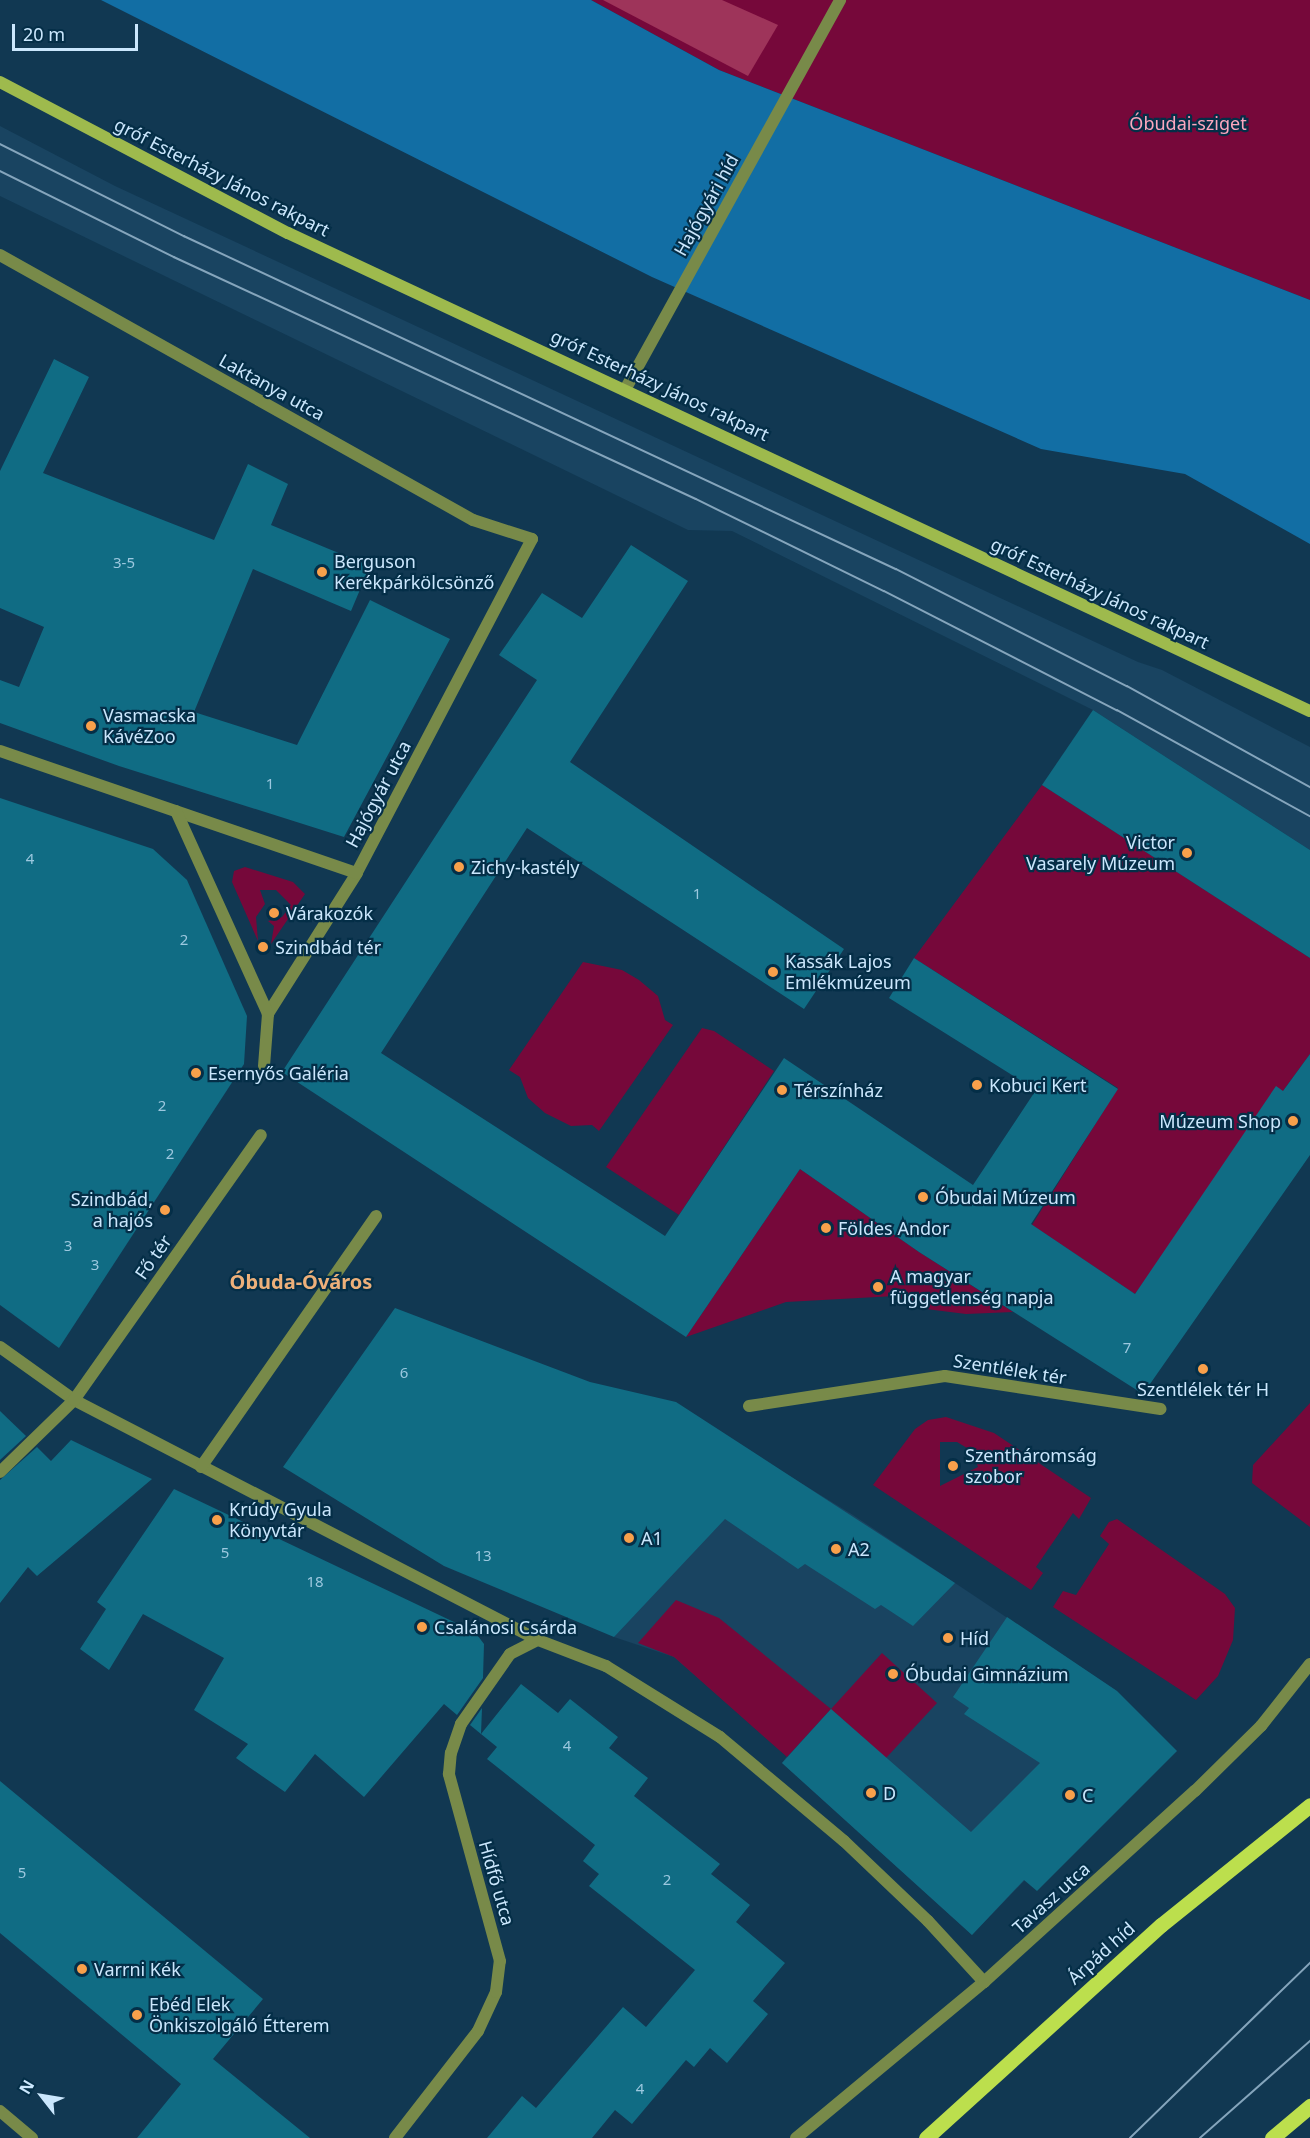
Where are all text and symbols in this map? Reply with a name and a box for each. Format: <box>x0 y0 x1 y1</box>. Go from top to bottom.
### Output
scale bar <box>15 12 141 50</box>
text: 20 m <box>23 22 65 46</box>
park label: Óbudai-sziget <box>1129 112 1247 134</box>
street label: gróf Esterházy János rakpart <box>111 113 333 241</box>
street label: Hajógyári híd <box>669 150 743 260</box>
street label: gróf Esterházy János rakpart <box>547 325 773 445</box>
street label: Laktanya utca <box>216 349 328 425</box>
street label: gróf Esterházy János rakpart <box>987 533 1213 653</box>
place label: Berguson Kerékpárkölcsönző <box>334 551 495 594</box>
house number: 3-5 <box>113 554 135 572</box>
marker: Berguson Kerékpárkölcsönző <box>315 565 329 579</box>
place label: Vasmacska KávéZoo <box>103 705 196 748</box>
marker: Vasmacska KávéZoo <box>84 719 98 733</box>
street label: Hajógyár utca <box>341 737 415 851</box>
house number: 1 <box>266 775 274 793</box>
place label: Victor Vasarely Múzeum <box>1026 832 1175 874</box>
marker: Victor Vasarely Múzeum <box>1180 846 1194 860</box>
house number: 4 <box>26 850 34 868</box>
place label: Zichy-kastély <box>471 856 579 878</box>
marker: Zichy-kastély <box>452 860 466 874</box>
house number: 1 <box>693 885 701 903</box>
place label: Várakozók <box>286 902 373 924</box>
marker: Várakozók <box>267 906 281 920</box>
house number: 2 <box>180 931 188 949</box>
place label: Szindbád tér <box>275 936 381 958</box>
marker: Szindbád tér <box>256 940 270 954</box>
place label: Kassák Lajos Emlékmúzeum <box>785 951 911 994</box>
marker: Kassák Lajos Emlékmúzeum <box>766 965 780 979</box>
place label: Esernyős Galéria <box>208 1062 349 1084</box>
marker: Esernyős Galéria <box>189 1066 203 1080</box>
place label: Kobuci Kert <box>989 1074 1086 1096</box>
marker: Kobuci Kert <box>970 1078 984 1092</box>
place label: Térszínház <box>794 1079 883 1101</box>
marker: Térszínház <box>775 1083 789 1097</box>
house number: 2 <box>158 1097 166 1115</box>
place label: Múzeum Shop <box>1159 1110 1281 1132</box>
marker: Múzeum Shop <box>1286 1114 1300 1128</box>
house number: 2 <box>166 1145 174 1163</box>
place label: Óbudai Múzeum <box>935 1186 1076 1208</box>
place label: Szindbád, a hajós <box>71 1189 153 1232</box>
marker: Óbudai Múzeum <box>916 1190 930 1204</box>
marker: Szindbád, a hajós <box>158 1203 172 1217</box>
place label: Földes Andor <box>838 1217 949 1239</box>
marker: Földes Andor <box>819 1221 833 1235</box>
street label: Fő tér <box>130 1231 176 1283</box>
house number: 3 <box>64 1237 72 1255</box>
house number: 3 <box>91 1256 99 1274</box>
place label: A magyar függetlenség napja <box>890 1266 1054 1308</box>
district label: Óbuda-Óváros <box>230 1269 372 1293</box>
marker: A magyar függetlenség napja <box>871 1280 885 1294</box>
house number: 7 <box>1123 1339 1131 1357</box>
street label: Szentlélek tér <box>952 1349 1068 1389</box>
marker: Szentlélek tér H <box>1196 1362 1210 1376</box>
house number: 6 <box>400 1364 408 1382</box>
place label: Szentlélek tér H <box>1137 1378 1269 1400</box>
place label: Szentháromság szobor <box>965 1445 1097 1488</box>
marker: Szentháromság szobor <box>946 1459 960 1473</box>
place label: Krúdy Gyula Könyvtár <box>229 1499 332 1541</box>
marker: Krúdy Gyula Könyvtár <box>210 1513 224 1527</box>
place label: A1 <box>641 1527 663 1549</box>
marker: A1 <box>622 1531 636 1545</box>
place label: A2 <box>848 1538 870 1560</box>
marker: A2 <box>829 1542 843 1556</box>
house number: 5 <box>221 1544 229 1562</box>
house number: 13 <box>474 1547 492 1565</box>
house number: 18 <box>306 1573 324 1591</box>
place label: Csalánosi Csárda <box>434 1616 577 1638</box>
marker: Csalánosi Csárda <box>415 1620 429 1634</box>
place label: Híd <box>960 1627 989 1649</box>
marker: Híd <box>941 1631 955 1645</box>
place label: Óbudai Gimnázium <box>905 1663 1069 1685</box>
marker: Óbudai Gimnázium <box>886 1667 900 1681</box>
house number: 4 <box>563 1737 571 1755</box>
place label: D <box>883 1782 896 1804</box>
place label: C <box>1082 1784 1093 1806</box>
marker: D <box>864 1786 878 1800</box>
marker: C <box>1063 1788 1077 1802</box>
street label: Hídfő utca <box>475 1838 519 1928</box>
street label: Tavasz utca <box>1008 1858 1094 1938</box>
house number: 5 <box>18 1864 26 1882</box>
house number: 2 <box>663 1871 671 1889</box>
street label: Árpád híd <box>1063 1917 1139 1989</box>
place label: Varrni Kék <box>94 1958 181 1980</box>
marker: Varrni Kék <box>75 1962 89 1976</box>
place label: Ebéd Elek Önkiszolgáló Étterem <box>149 1994 330 2036</box>
marker: Ebéd Elek Önkiszolgáló Étterem <box>130 2008 144 2022</box>
north arrow <box>12 2066 72 2126</box>
text: N <box>14 2075 39 2098</box>
house number: 4 <box>636 2080 644 2098</box>

